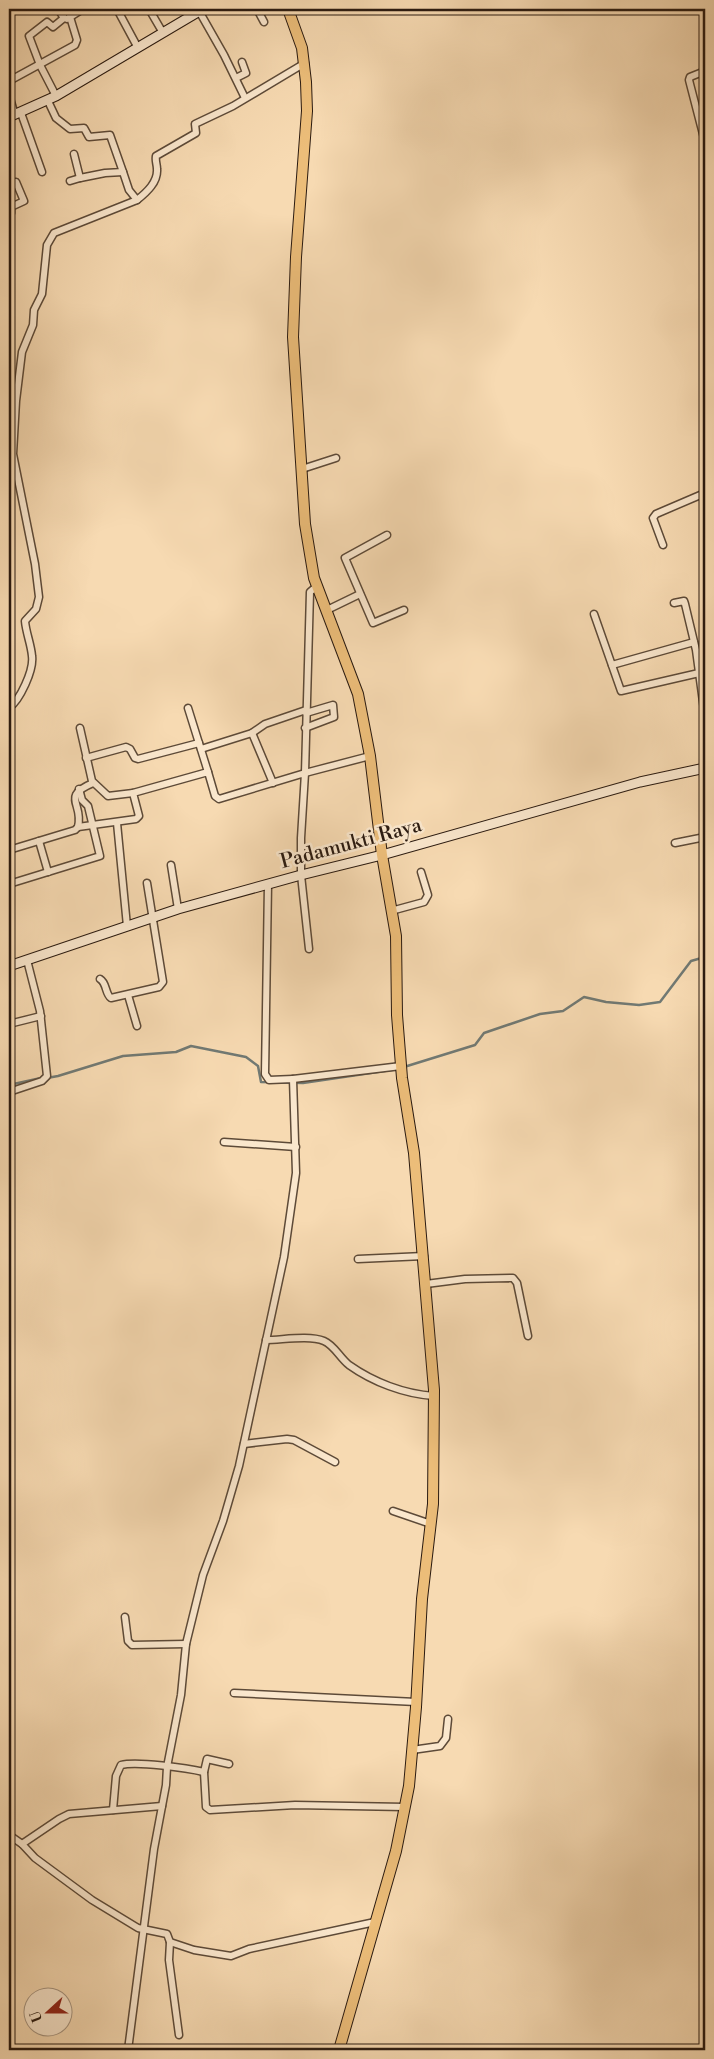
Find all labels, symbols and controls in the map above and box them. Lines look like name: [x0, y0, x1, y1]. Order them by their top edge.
street label: Padamukti Raya: [278, 813, 425, 875]
north arrow: [22, 1986, 72, 2036]
text: U: [26, 2008, 47, 2025]

